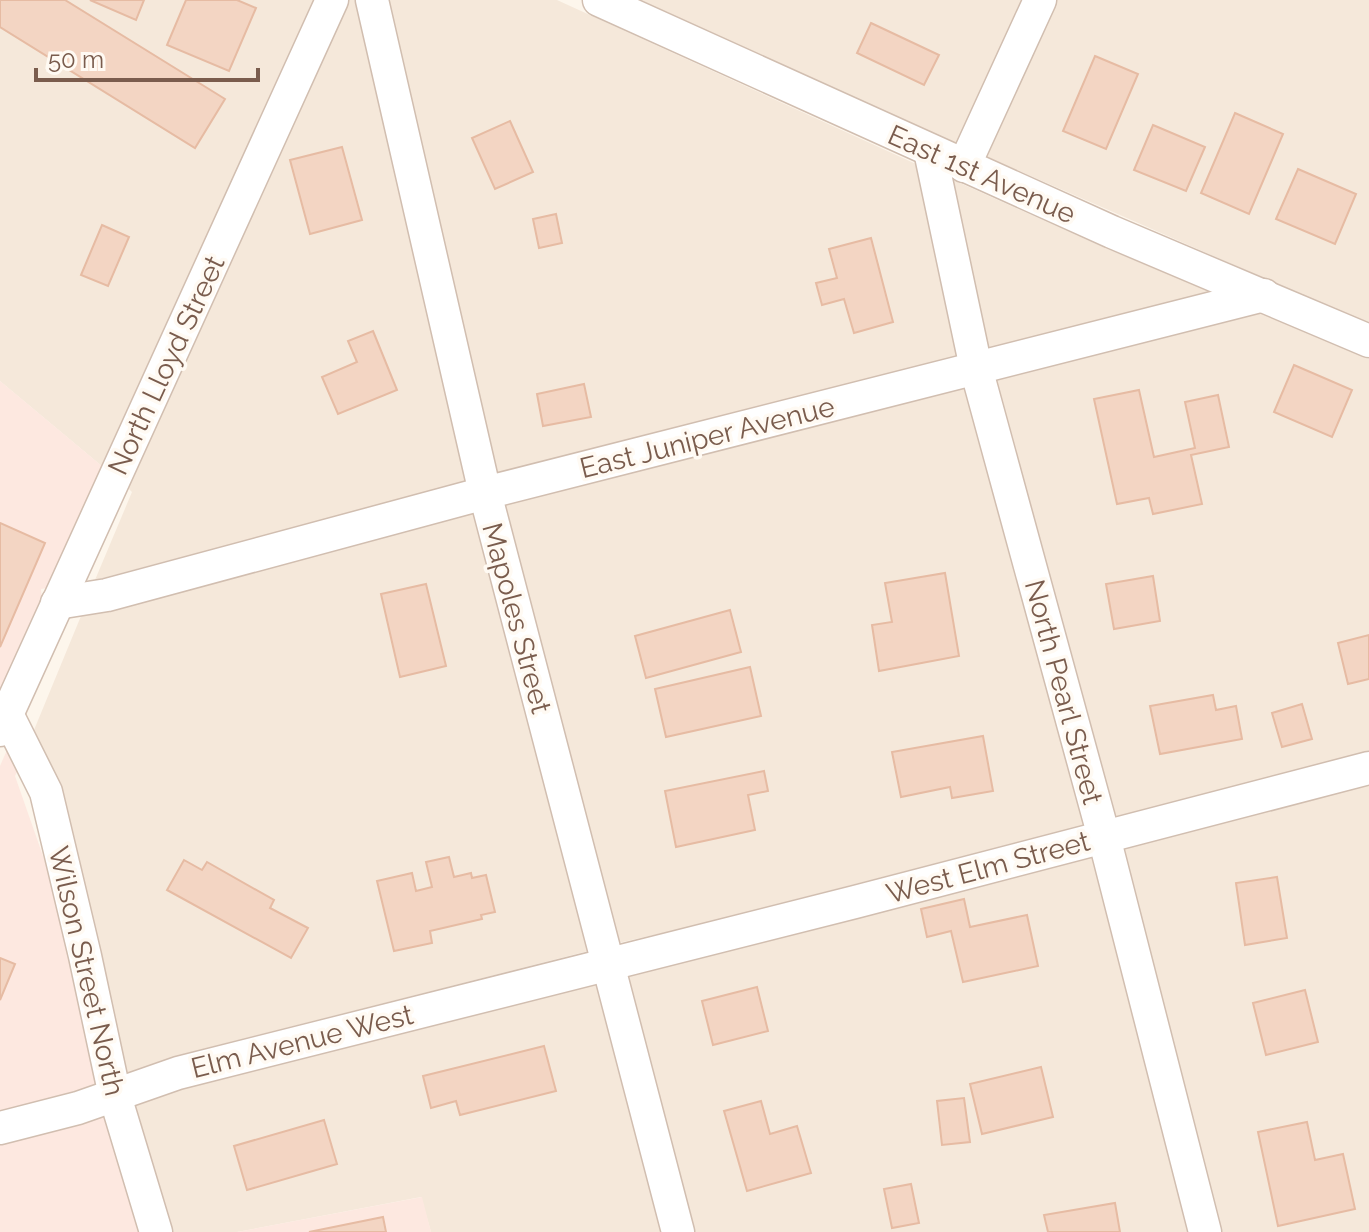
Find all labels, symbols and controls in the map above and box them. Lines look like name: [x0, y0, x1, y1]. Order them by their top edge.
scale bar: [36, 32, 258, 82]
text: 50 m: [48, 45, 104, 74]
street label: East 1st Avenue: [883, 118, 1081, 231]
street label: North Lloyd Street: [101, 250, 232, 480]
street label: East Juniper Avenue: [576, 390, 838, 485]
street label: Mapoles Street: [475, 519, 558, 718]
street label: North Pearl Street: [1018, 576, 1109, 809]
street label: West Elm Street: [883, 824, 1094, 910]
street label: Wilson Street North: [42, 843, 131, 1099]
street label: Elm Avenue West: [188, 998, 417, 1085]

